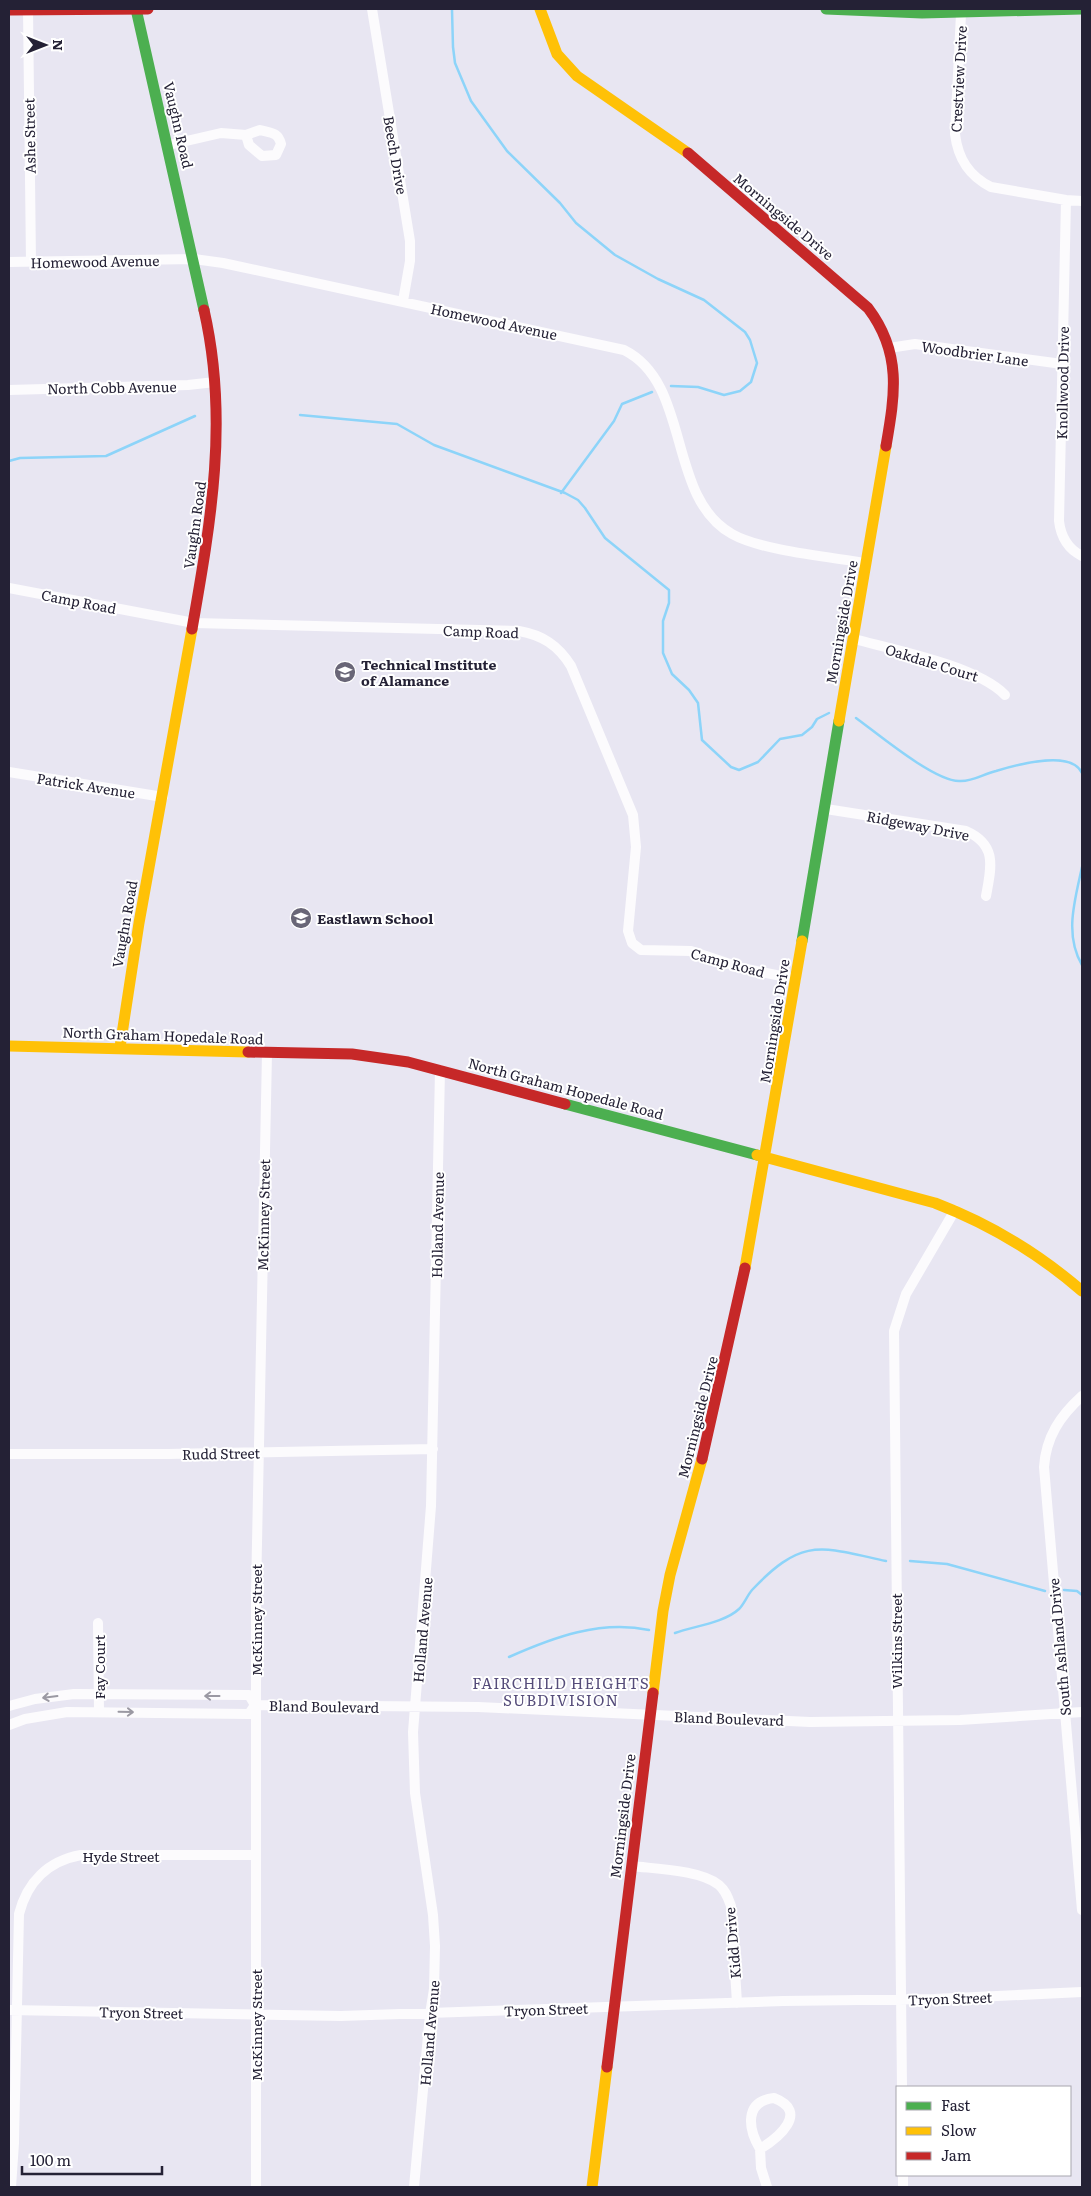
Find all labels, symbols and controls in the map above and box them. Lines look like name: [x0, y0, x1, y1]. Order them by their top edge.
north arrow: [20, 20, 70, 70]
street label: Crestview Drive: [945, 25, 971, 133]
text: N: [49, 39, 69, 51]
street label: Vaughn Road: [159, 80, 199, 171]
street label: Ashe Street: [18, 98, 40, 174]
street label: Beech Drive: [379, 114, 413, 196]
street label: Morningside Drive: [730, 168, 838, 264]
street label: Homewood Avenue: [30, 250, 160, 272]
street label: Homewood Avenue: [429, 298, 559, 344]
street label: Knollwood Drive: [1051, 326, 1073, 440]
street label: Woodbrier Lane: [920, 336, 1030, 370]
street label: North Cobb Avenue: [47, 376, 177, 398]
street label: Vaughn Road: [178, 479, 210, 570]
street label: Morningside Drive: [820, 558, 862, 686]
street label: Camp Road: [40, 584, 119, 618]
street label: Camp Road: [443, 620, 520, 642]
street label: Oakdale Court: [883, 638, 981, 686]
place label: Technical Institute of Alamance: [361, 654, 496, 690]
school or university icon: Technical Institute of Alamance: [333, 660, 357, 684]
street label: Patrick Avenue: [35, 767, 137, 803]
street label: Ridgeway Drive: [865, 805, 971, 845]
street label: Vaughn Road: [106, 878, 142, 969]
school or university icon: Eastlawn School: [289, 906, 313, 930]
place label: Eastlawn School: [317, 908, 433, 928]
street label: Camp Road: [689, 943, 768, 982]
street label: Morningside Drive: [754, 957, 794, 1085]
street label: North Graham Hopedale Road: [62, 1021, 264, 1049]
street label: North Graham Hopedale Road: [466, 1052, 666, 1124]
street label: McKinney Street: [252, 1158, 274, 1271]
street label: Holland Avenue: [426, 1172, 448, 1278]
street label: Morningside Drive: [672, 1354, 722, 1480]
street label: Rudd Street: [182, 1442, 261, 1464]
street label: McKinney Street: [246, 1564, 266, 1676]
street label: Holland Avenue: [407, 1576, 437, 1684]
street label: South Ashland Drive: [1043, 1577, 1075, 1717]
street label: Wilkins Street: [886, 1593, 906, 1689]
street label: Fay Court: [89, 1634, 109, 1699]
district label: FAIRCHILD HEIGHTS SUBDIVISION: [472, 1671, 650, 1711]
one-way arrow: [204, 1691, 220, 1700]
one-way arrow: [42, 1692, 58, 1702]
street label: Bland Boulevard: [269, 1695, 380, 1717]
street label: Bland Boulevard: [674, 1706, 785, 1730]
one-way arrow: [118, 1707, 134, 1717]
street label: Morningside Drive: [604, 1753, 640, 1879]
street label: Hyde Street: [82, 1846, 160, 1866]
street label: Kidd Drive: [719, 1906, 745, 1980]
street label: McKinney Street: [246, 1969, 266, 2081]
street label: Holland Avenue: [414, 1979, 444, 2087]
street label: Tryon Street: [907, 1987, 993, 2009]
street label: Tryon Street: [503, 1998, 589, 2020]
street label: Tryon Street: [99, 2001, 184, 2023]
legend: [896, 2086, 1071, 2176]
text: Fast: [941, 2093, 970, 2116]
text: Slow: [941, 2118, 976, 2141]
text: Jam: [941, 2143, 972, 2166]
scale bar: [22, 2144, 162, 2176]
text: 100 m: [30, 2148, 71, 2171]

